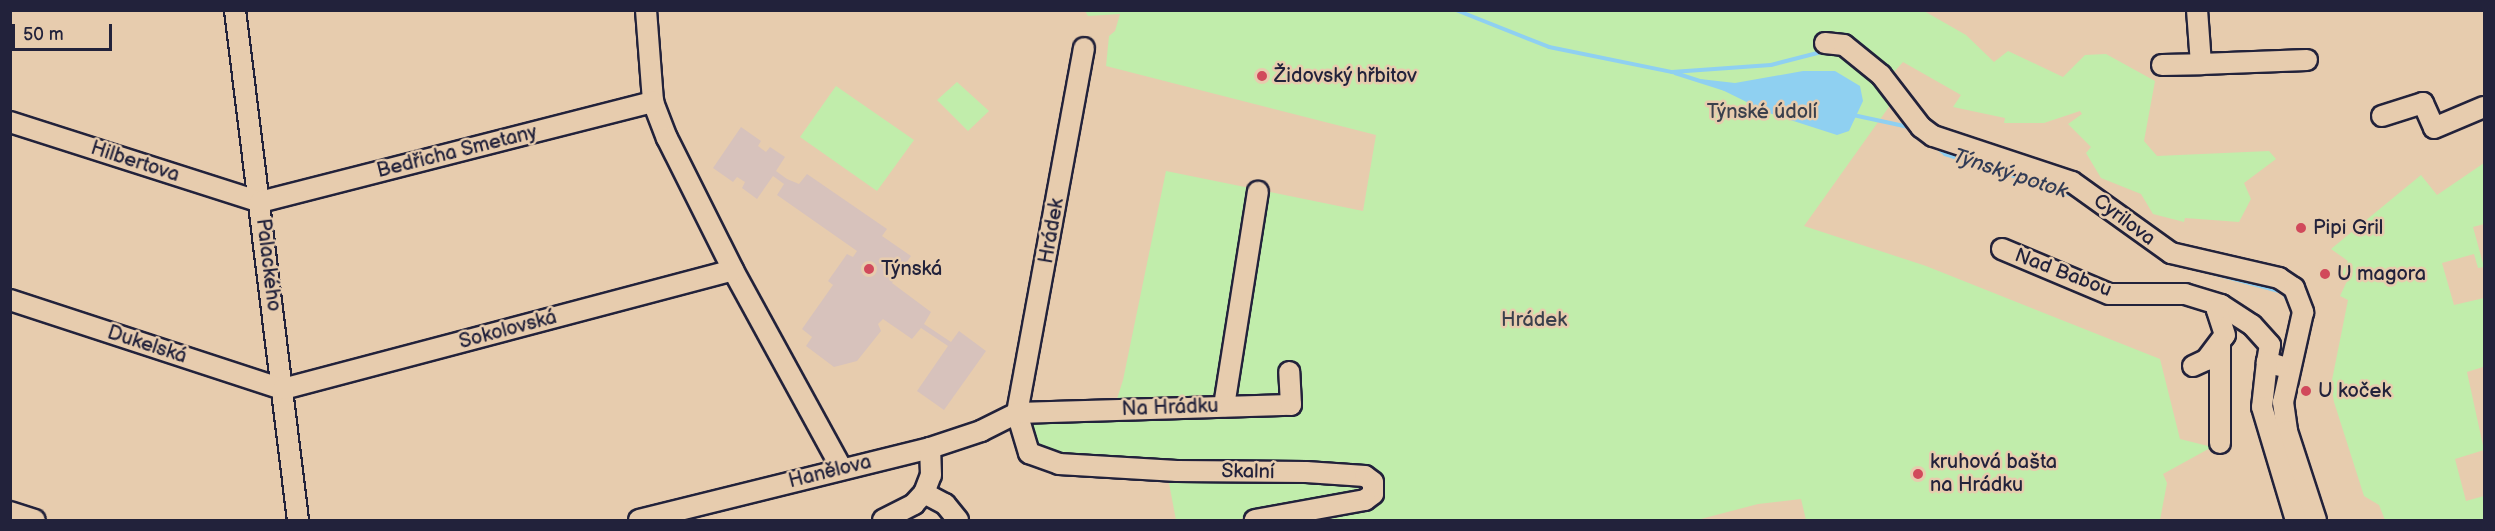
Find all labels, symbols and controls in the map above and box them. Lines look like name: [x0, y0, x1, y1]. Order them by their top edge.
scale bar: [15, 12, 116, 50]
text: 50 m: [23, 24, 64, 45]
place label: Židovský hřbitov: [1274, 64, 1418, 88]
marker: Židovský hřbitov: [1255, 69, 1269, 83]
park label: Týnské údolí: [1707, 100, 1817, 124]
street label: Bedřicha Smetany: [374, 120, 540, 184]
street label: Hilbertova: [88, 136, 182, 188]
water label: Týnský potok: [1949, 143, 2071, 205]
street label: Cyrilova: [2088, 189, 2160, 251]
street label: Hrádek: [1034, 196, 1070, 266]
place label: Pipi Gril: [2313, 216, 2383, 240]
street label: Palackého: [250, 217, 286, 313]
marker: Pipi Gril: [2294, 221, 2308, 235]
street label: Nad Babou: [2011, 244, 2115, 302]
place label: Týnská: [881, 257, 942, 281]
marker: Týnská: [862, 262, 876, 276]
place label: U magora: [2337, 262, 2426, 286]
marker: U magora: [2318, 267, 2332, 281]
street label: Sokolovská: [457, 305, 559, 355]
park label: Hrádek: [1501, 308, 1567, 332]
street label: Dukelská: [104, 321, 190, 369]
place label: U koček: [2318, 379, 2391, 403]
marker: U koček: [2299, 384, 2313, 398]
street label: Na Hrádku: [1121, 394, 1219, 422]
street label: Hanělova: [786, 450, 874, 494]
place label: kruhová bašta na Hrádku: [1930, 450, 2057, 497]
street label: Skalní: [1221, 460, 1275, 484]
marker: kruhová bašta na Hrádku: [1911, 467, 1925, 481]

